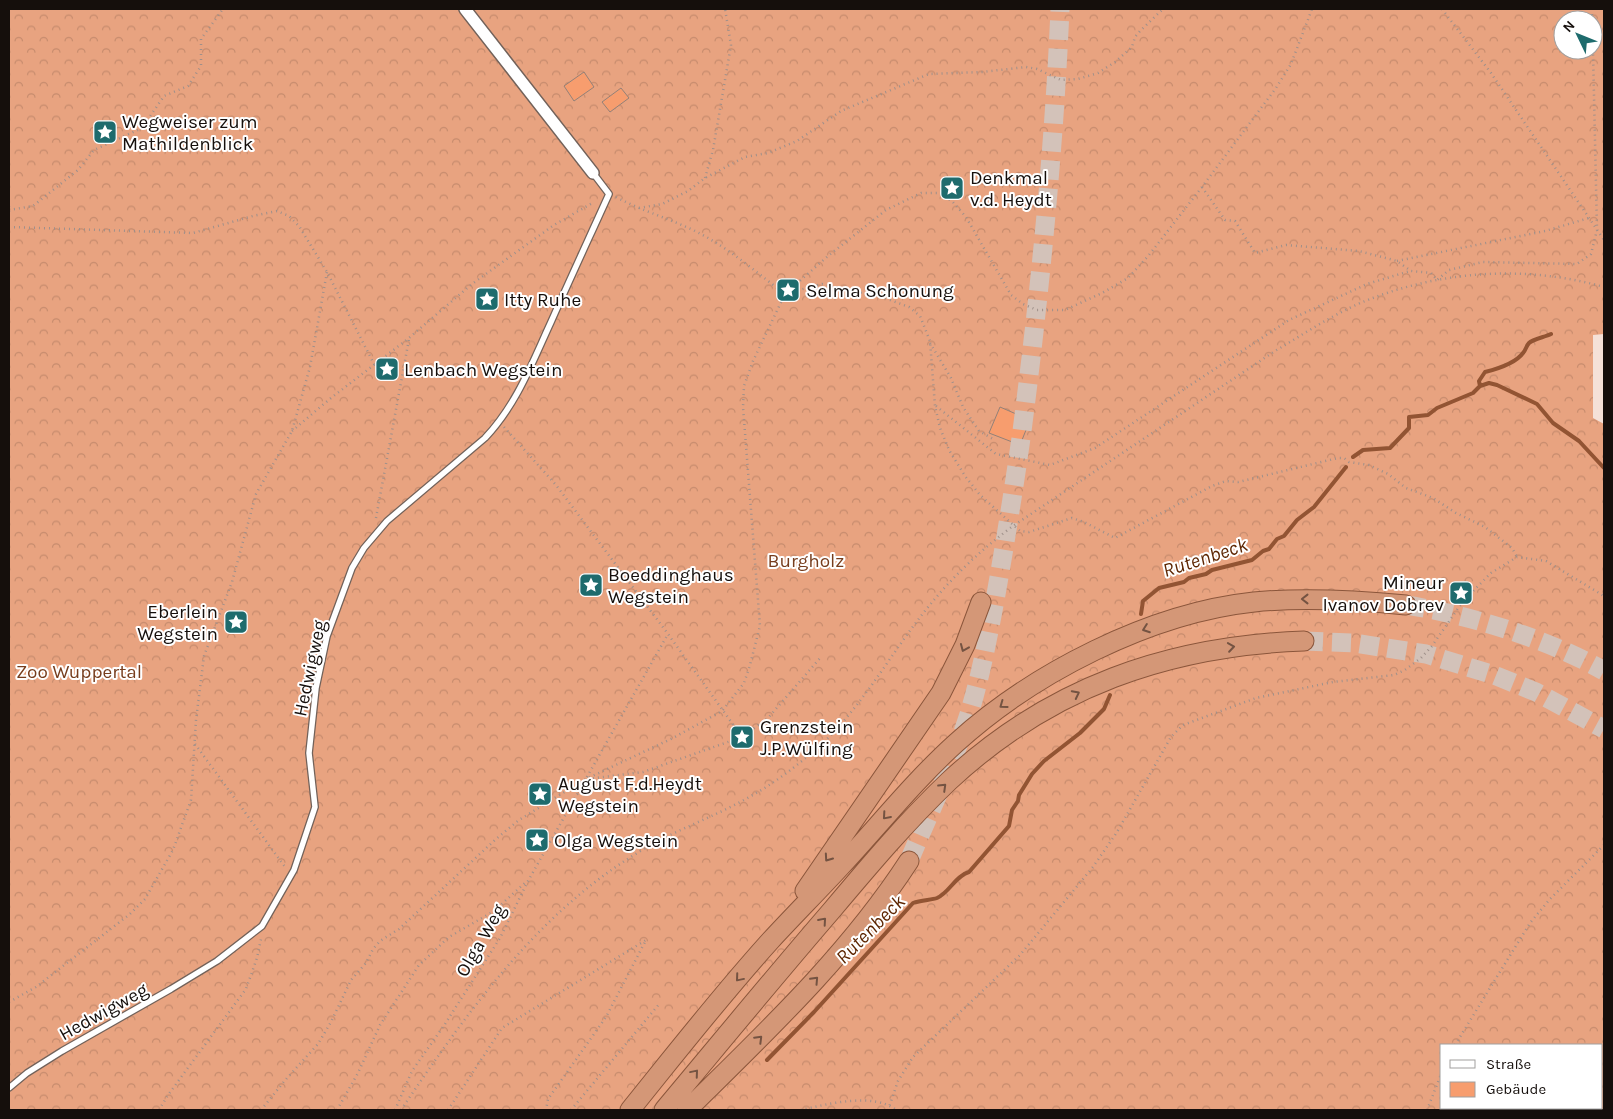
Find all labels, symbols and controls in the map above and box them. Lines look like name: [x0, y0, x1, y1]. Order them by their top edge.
north arrow: [1553, 10, 1603, 60]
text: N: [1559, 17, 1579, 36]
place label: Wegweiser zum Mathildenblick: [122, 111, 257, 155]
place icon: Wegweiser zum Mathildenblick: [92, 119, 118, 145]
place label: Denkmal v.d. Heydt: [970, 167, 1052, 211]
place icon: Denkmal v.d. Heydt: [939, 175, 965, 201]
place icon: Selma Schonung: [775, 277, 801, 303]
place label: Selma Schonung: [806, 280, 954, 302]
place icon: Itty Ruhe: [474, 286, 500, 312]
place label: Itty Ruhe: [504, 289, 581, 311]
place icon: Lenbach Wegstein: [374, 356, 400, 382]
place label: Lenbach Wegstein: [404, 359, 562, 381]
water label: Rutenbeck: [1160, 533, 1251, 582]
park label: Burgholz: [768, 550, 844, 572]
place label: Boeddinghaus Wegstein: [608, 564, 734, 608]
place icon: Boeddinghaus Wegstein: [578, 572, 604, 598]
place label: Mineur Ivanov Dobrev: [1322, 572, 1444, 616]
place icon: Mineur Ivanov Dobrev: [1448, 580, 1474, 606]
one-way arrow: [1301, 594, 1308, 604]
place label: Eberlein Wegstein: [137, 601, 218, 645]
place icon: Eberlein Wegstein: [223, 609, 249, 635]
street label: Hedwigweg: [289, 618, 331, 718]
one-way arrow: [1143, 623, 1151, 633]
one-way arrow: [1226, 642, 1235, 652]
one-way arrow: [959, 643, 970, 652]
park label: Zoo Wuppertal: [16, 661, 142, 683]
one-way arrow: [1071, 690, 1080, 700]
one-way arrow: [1000, 699, 1009, 707]
place label: Grenzstein J.P.Wülfing: [760, 716, 853, 760]
place icon: Grenzstein J.P.Wülfing: [729, 724, 755, 750]
place label: August F.d.Heydt Wegstein: [558, 773, 702, 817]
place icon: August F.d.Heydt Wegstein: [527, 781, 553, 807]
one-way arrow: [938, 784, 947, 793]
one-way arrow: [882, 811, 891, 820]
place icon: Olga Wegstein: [524, 827, 550, 853]
place label: Olga Wegstein: [554, 830, 678, 852]
one-way arrow: [825, 852, 834, 862]
water label: Rutenbeck: [831, 890, 910, 969]
street label: Olga Weg: [451, 900, 511, 981]
one-way arrow: [817, 917, 826, 926]
one-way arrow: [736, 972, 745, 981]
one-way arrow: [809, 977, 818, 986]
street label: Hedwigweg: [55, 978, 152, 1045]
one-way arrow: [753, 1036, 762, 1045]
legend: [1440, 1044, 1603, 1109]
text: Straße: [1486, 1055, 1531, 1073]
one-way arrow: [689, 1070, 698, 1079]
text: Gebäude: [1486, 1080, 1546, 1098]

